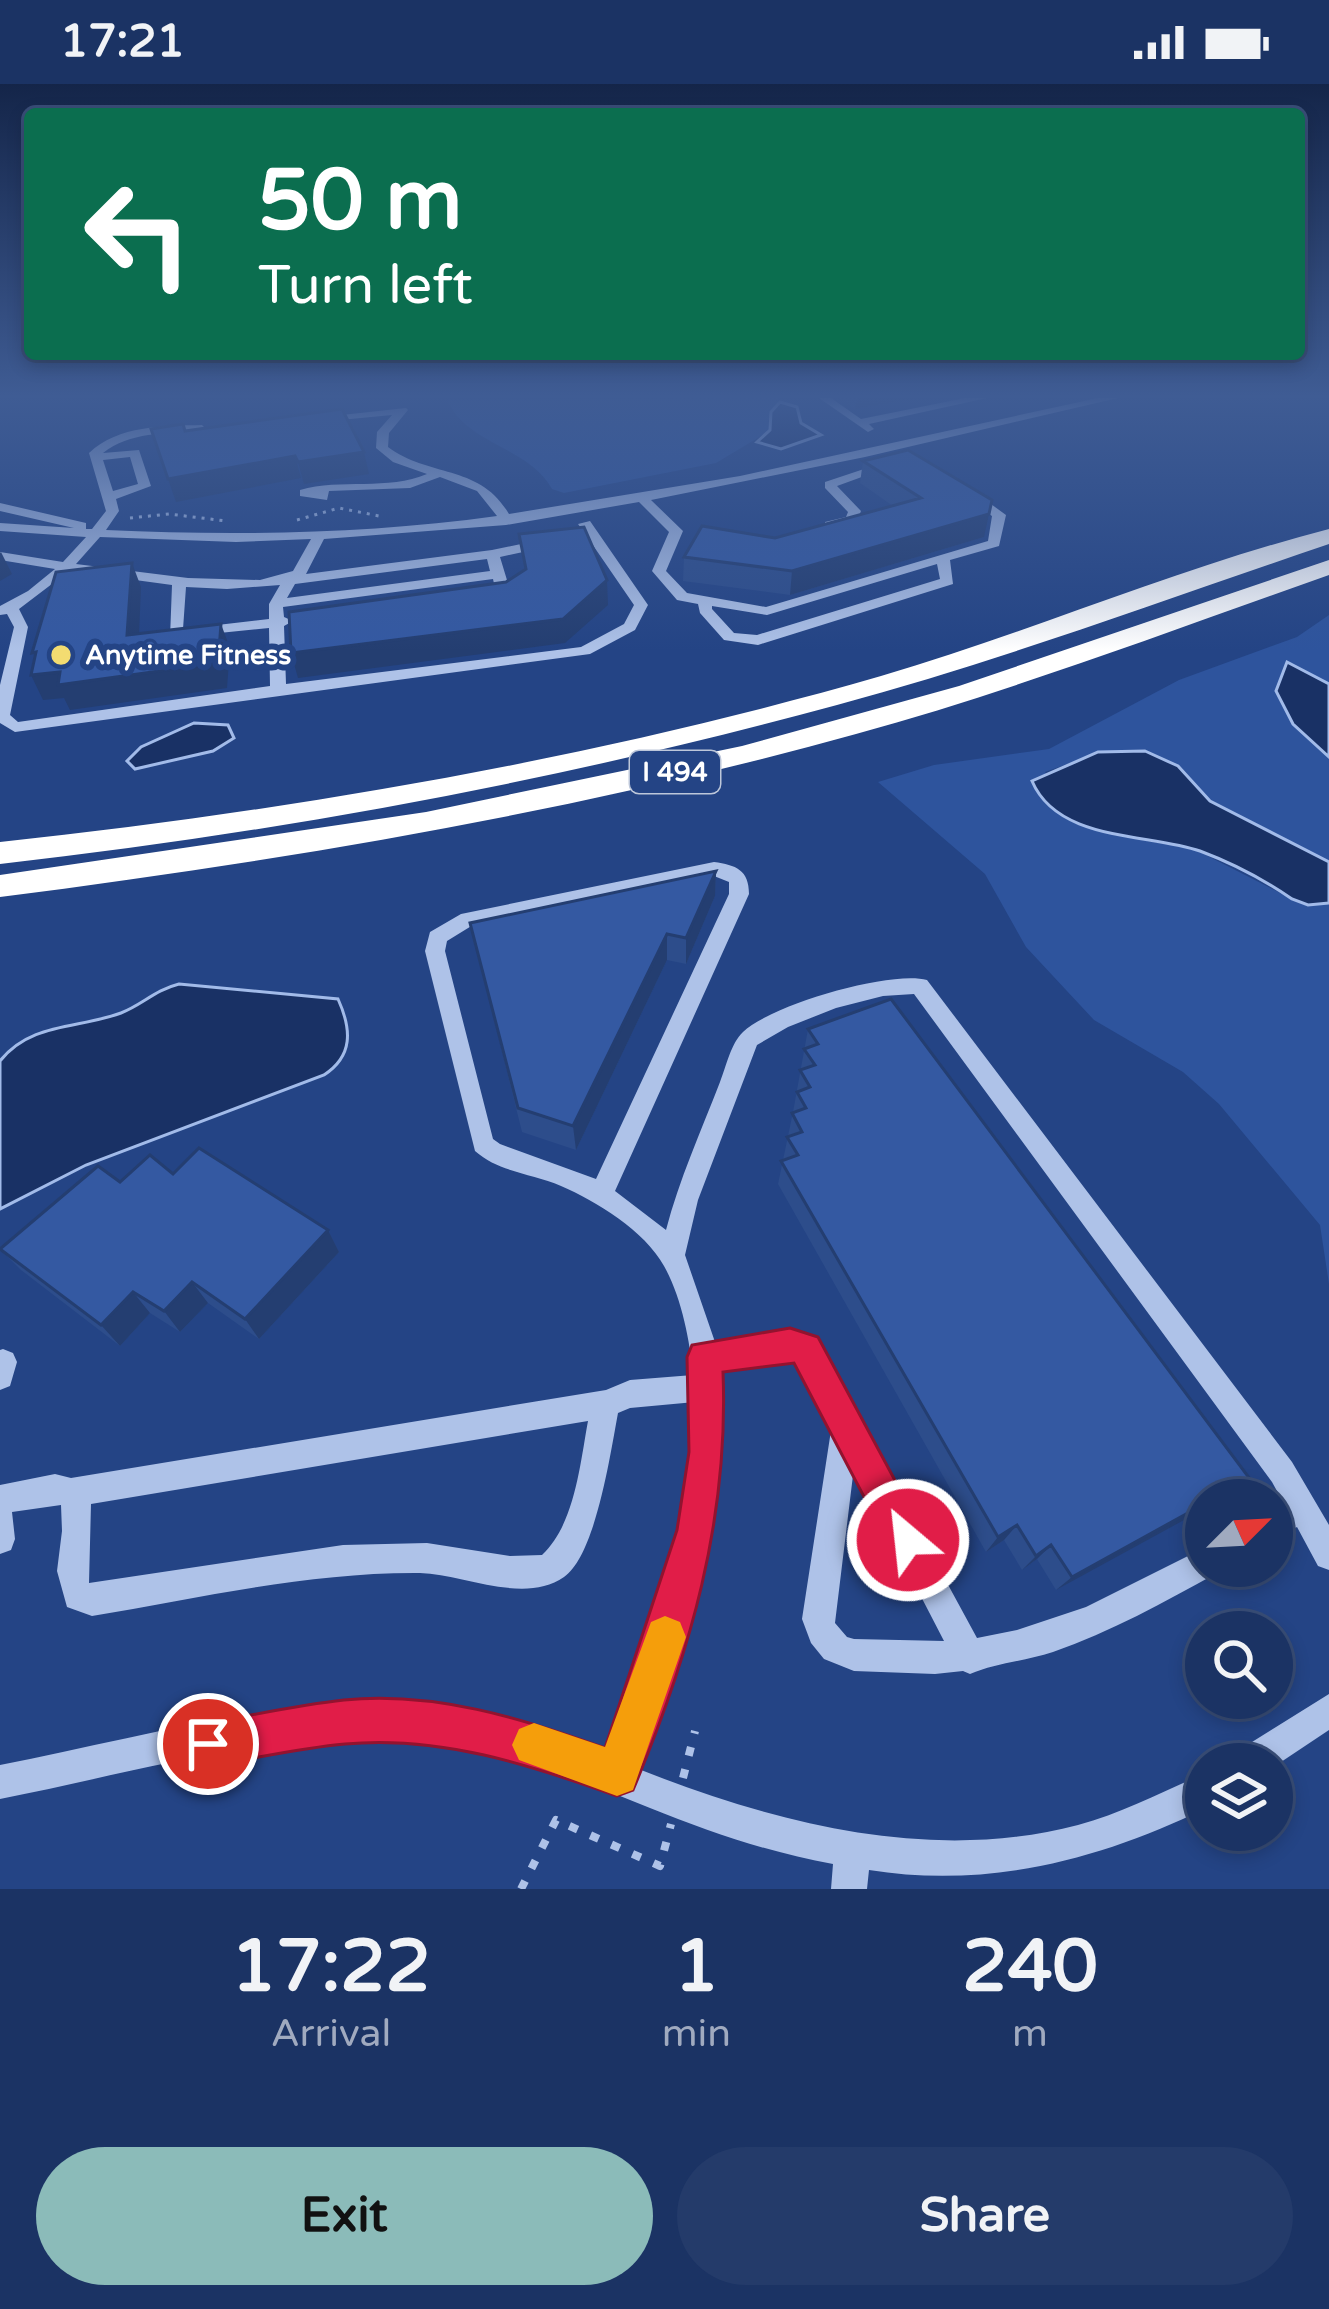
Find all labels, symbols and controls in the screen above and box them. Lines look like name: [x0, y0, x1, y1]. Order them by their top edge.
text: 17:21: [60, 15, 185, 69]
text: 50 m: [258, 151, 462, 252]
icon: left: [60, 156, 216, 312]
text: Turn left: [258, 253, 473, 318]
place label: Anytime Fitness: [85, 639, 291, 672]
marker: Anytime Fitness: [48, 642, 74, 668]
road number: I 494: [630, 751, 720, 793]
position arrow: [845, 1477, 971, 1603]
north arrow: [1185, 1479, 1293, 1587]
map controls: [1185, 1479, 1293, 1851]
button: search: [1185, 1611, 1293, 1719]
pin: [157, 1693, 259, 1795]
icon: arrive: [175, 1711, 241, 1777]
button: layers: [1185, 1743, 1293, 1851]
text: 17:22: [231, 1924, 431, 2011]
text: 1: [674, 1924, 719, 2011]
text: 240: [962, 1924, 1098, 2011]
text: Arrival: [271, 2010, 391, 2057]
text: min: [662, 2010, 731, 2057]
text: m: [1012, 2010, 1048, 2057]
button: Exit: [36, 2147, 653, 2285]
button: Share: [677, 2147, 1293, 2285]

